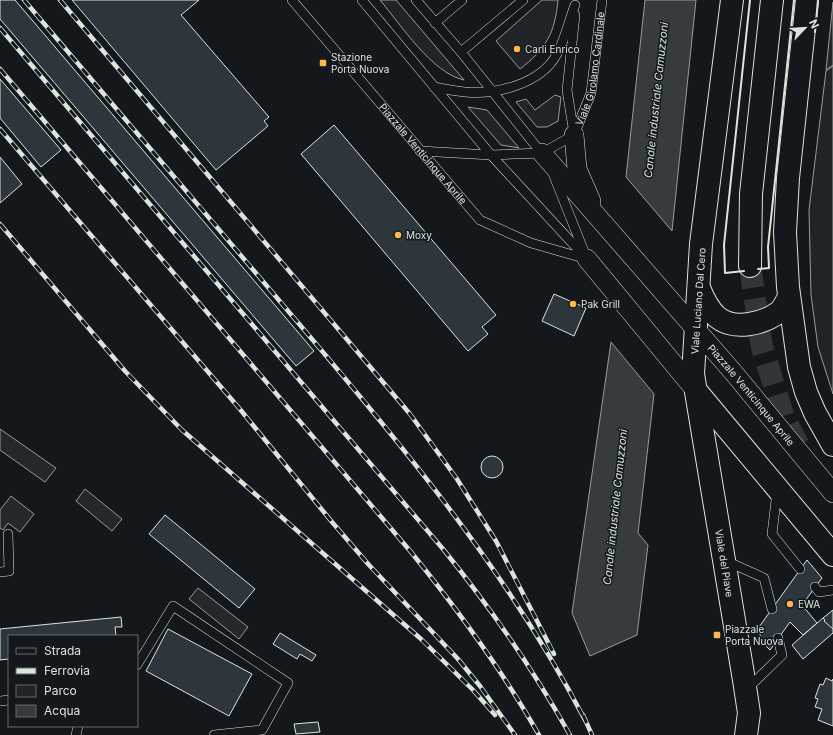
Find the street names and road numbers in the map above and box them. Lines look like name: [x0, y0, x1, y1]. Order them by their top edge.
street label: Viale Girolamo Cardinale: [573, 11, 607, 127]
street label: Piazzale Venticinque Aprile: [377, 101, 470, 206]
street label: Viale Luciano Dal Cero: [688, 247, 708, 355]
street label: Piazzale Venticinque Aprile: [706, 342, 797, 448]
street label: Viale del Piave: [713, 528, 736, 598]

